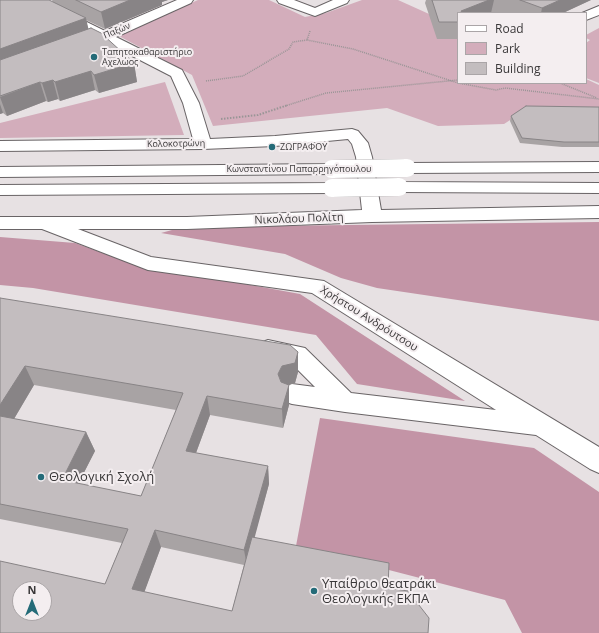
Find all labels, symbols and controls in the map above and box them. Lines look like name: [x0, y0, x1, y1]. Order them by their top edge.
legend: [457, 12, 587, 84]
text: Road: [495, 20, 524, 37]
street label: Παξών: [102, 21, 132, 41]
text: Park: [495, 40, 520, 57]
place label: Ταπητοκαθαριστήριο Αχελώος: [102, 47, 192, 68]
marker: Ταπητοκαθαριστήριο Αχελώος: [89, 52, 99, 62]
text: Building: [495, 60, 540, 77]
street label: Κολοκοτρώνη: [147, 138, 205, 150]
marker: ΖΩΓΡΑΦΟΥ: [267, 142, 277, 152]
place label: ΖΩΓΡΑΦΟΥ: [280, 142, 327, 152]
street label: Κωνσταντίνου Παπαρρηγόπουλου: [226, 164, 372, 174]
street label: Νικολάου Πολίτη: [254, 211, 344, 227]
street label: Χρήστου Ανδρόυτσου: [318, 284, 420, 354]
place label: Θεολογική Σχολή: [49, 469, 154, 485]
marker: Θεολογική Σχολή: [36, 472, 46, 482]
place label: Υπαίθριο θεατράκι Θεολογικής ΕΚΠΑ: [322, 576, 436, 607]
north arrow: [12, 581, 52, 621]
text: N: [28, 582, 36, 597]
marker: Υπαίθριο θεατράκι Θεολογικής ΕΚΠΑ: [309, 586, 319, 596]

